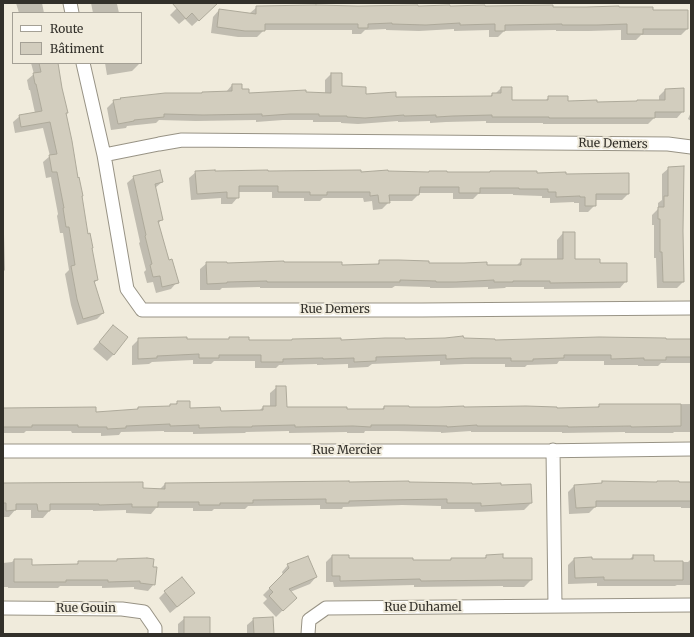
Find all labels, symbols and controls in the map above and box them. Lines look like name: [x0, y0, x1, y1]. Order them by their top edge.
legend: [12, 12, 142, 64]
text: Route: [50, 21, 83, 36]
text: Bâtiment: [50, 41, 104, 56]
street label: Rue Demers: [578, 136, 648, 152]
street label: Rue Demers: [300, 303, 370, 317]
street label: Rue Mercier: [312, 444, 382, 458]
street label: Rue Duhamel: [384, 601, 462, 615]
street label: Rue Gouin: [56, 602, 116, 616]

